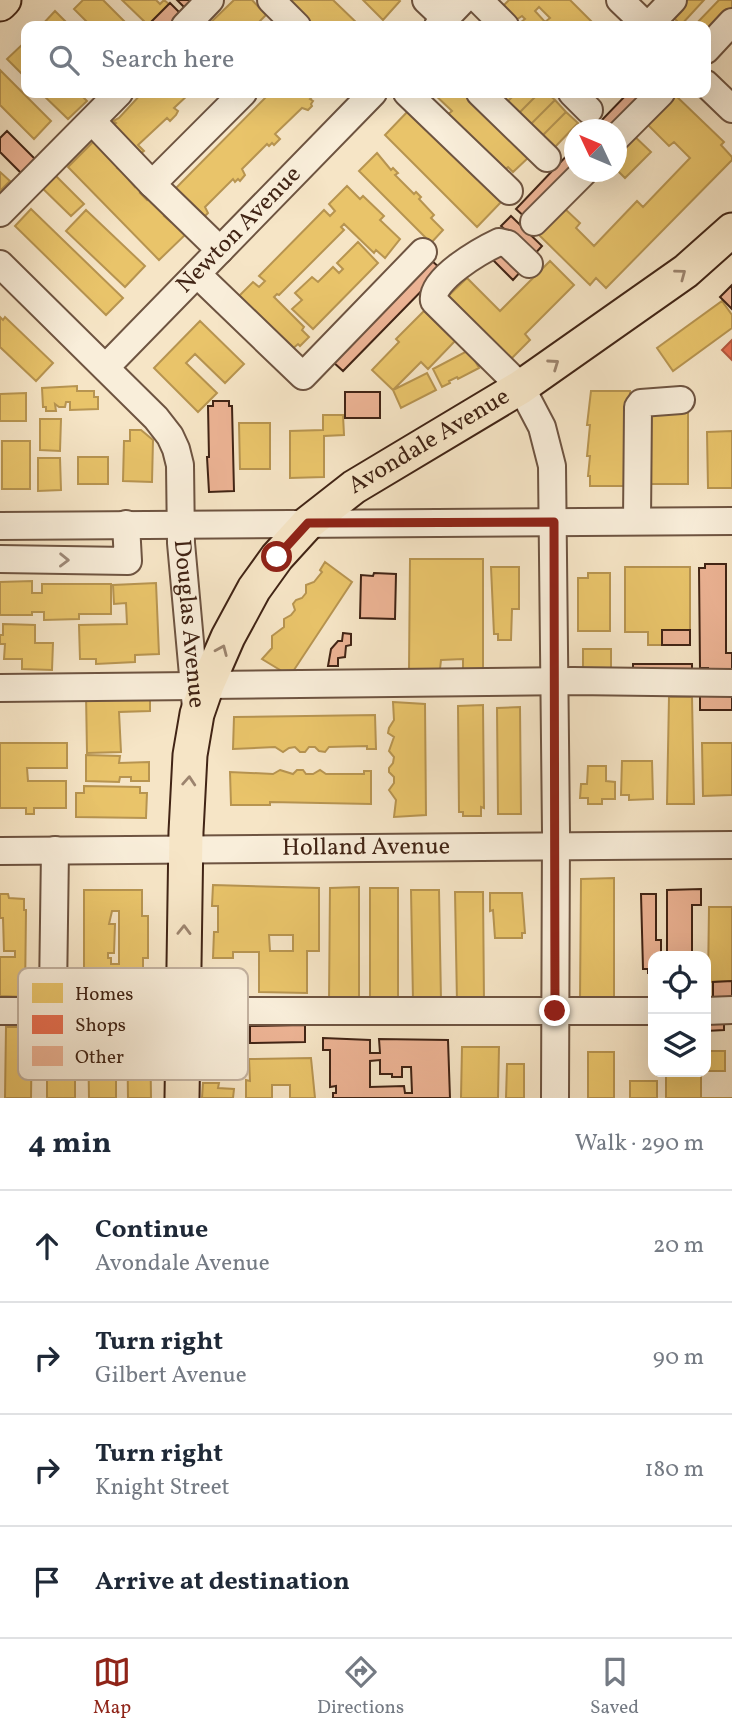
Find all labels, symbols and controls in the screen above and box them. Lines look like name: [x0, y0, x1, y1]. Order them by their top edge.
search box: [21, 21, 711, 98]
icon: search: [45, 41, 83, 79]
text: Search here: [101, 42, 234, 78]
north arrow: [564, 119, 627, 182]
street label: Newton Avenue: [169, 159, 309, 302]
one-way arrow: [673, 270, 686, 283]
one-way arrow: [546, 360, 559, 372]
street label: Avondale Avenue: [342, 380, 516, 503]
street label: Douglas Avenue: [164, 538, 213, 709]
route start: [261, 541, 292, 572]
one-way arrow: [59, 552, 70, 568]
one-way arrow: [214, 645, 228, 657]
one-way arrow: [181, 775, 196, 786]
street label: Holland Avenue: [282, 830, 450, 866]
one-way arrow: [177, 924, 192, 935]
map controls: [648, 951, 711, 1077]
button: locate: [648, 951, 711, 1014]
legend: [18, 968, 248, 1080]
text: Homes: [75, 982, 133, 1008]
route end: [539, 995, 570, 1026]
text: Shops: [75, 1013, 126, 1039]
button: layers: [648, 1014, 711, 1077]
text: Other: [75, 1045, 124, 1071]
text: 4 min: [28, 1123, 112, 1165]
text: Walk · 290 m: [575, 1128, 704, 1160]
text: Continue: [95, 1212, 208, 1248]
icon: ahead: [28, 1227, 66, 1265]
text: 20 m: [653, 1230, 704, 1262]
text: Avondale Avenue: [95, 1248, 270, 1280]
text: Turn right: [95, 1324, 223, 1360]
icon: right: [28, 1339, 66, 1377]
text: 90 m: [653, 1342, 704, 1374]
text: Gilbert Avenue: [95, 1360, 247, 1392]
text: Turn right: [95, 1436, 223, 1472]
icon: right: [28, 1451, 66, 1489]
text: 180 m: [645, 1454, 704, 1486]
text: Knight Street: [95, 1472, 230, 1504]
icon: arrive: [28, 1563, 66, 1601]
text: Arrive at destination: [95, 1564, 350, 1600]
tab: Map: [93, 1653, 131, 1721]
tab: Directions: [317, 1653, 404, 1721]
tab: Saved: [590, 1653, 639, 1721]

